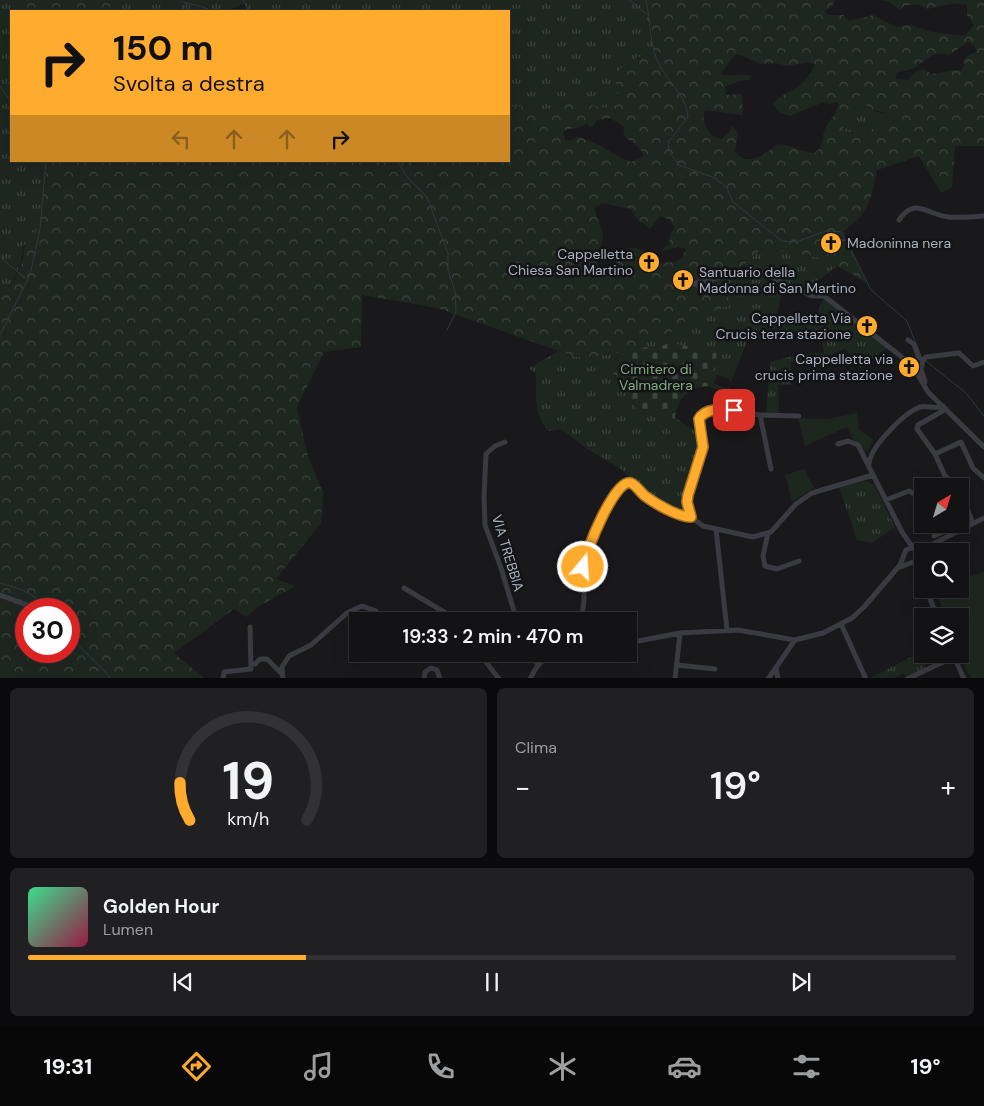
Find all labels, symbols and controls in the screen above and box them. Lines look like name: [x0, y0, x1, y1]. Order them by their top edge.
text: 150 m: [113, 25, 213, 71]
icon: right: [30, 30, 95, 95]
text: Svolta a destra: [113, 69, 265, 98]
icon: left: [167, 125, 195, 153]
icon: ahead: [220, 125, 248, 153]
icon: ahead: [273, 125, 301, 153]
icon: right: [326, 125, 354, 153]
church icon: Madoninna nera: [819, 231, 843, 255]
place label: Madoninna nera: [847, 234, 951, 252]
place label: Cappelletta Chiesa San Martino: [508, 245, 633, 279]
church icon: Cappelletta Chiesa San Martino: [637, 250, 661, 274]
place label: Santuario della Madonna di San Martino: [699, 263, 856, 297]
church icon: Santuario della Madonna di San Martino: [671, 268, 695, 292]
place label: Cappelletta Via Crucis terza stazione: [716, 309, 851, 343]
church icon: Cappelletta Via Crucis terza stazione: [855, 314, 879, 338]
place label: Cappelletta via crucis prima stazione: [755, 350, 893, 384]
church icon: Cappelletta via crucis prima stazione: [897, 355, 921, 379]
park label: Cimitero di Valmadrera: [619, 360, 693, 394]
pin: [713, 389, 755, 431]
icon: arrive: [720, 396, 748, 424]
north arrow: [914, 478, 969, 532]
map controls: [914, 478, 969, 663]
street label: VIA TREBBIA: [488, 512, 528, 594]
position arrow: [556, 540, 608, 592]
button: search: [914, 543, 969, 598]
speed limit sign: 30: [15, 598, 80, 663]
button: layers: [914, 608, 969, 663]
text: 19:33 · 2 min · 470 m: [403, 624, 583, 649]
text: Clima: [515, 737, 557, 758]
text: 19: [223, 747, 274, 815]
text: 19°: [710, 761, 761, 811]
text: −: [515, 769, 530, 806]
text: +: [941, 769, 956, 806]
text: km/h: [227, 807, 270, 831]
text: Golden Hour: [103, 894, 219, 919]
text: Lumen: [103, 919, 153, 940]
icon: previous: [169, 968, 197, 996]
icon: pause: [478, 968, 506, 996]
icon: next: [787, 968, 815, 996]
icon: directions: [179, 1049, 214, 1084]
icon: music: [301, 1049, 336, 1084]
icon: phone: [423, 1049, 458, 1084]
icon: climate: [545, 1049, 580, 1084]
icon: car: [667, 1049, 702, 1084]
icon: filters: [789, 1049, 824, 1084]
text: 19:31: [43, 1052, 92, 1081]
text: 19°: [910, 1052, 940, 1081]

